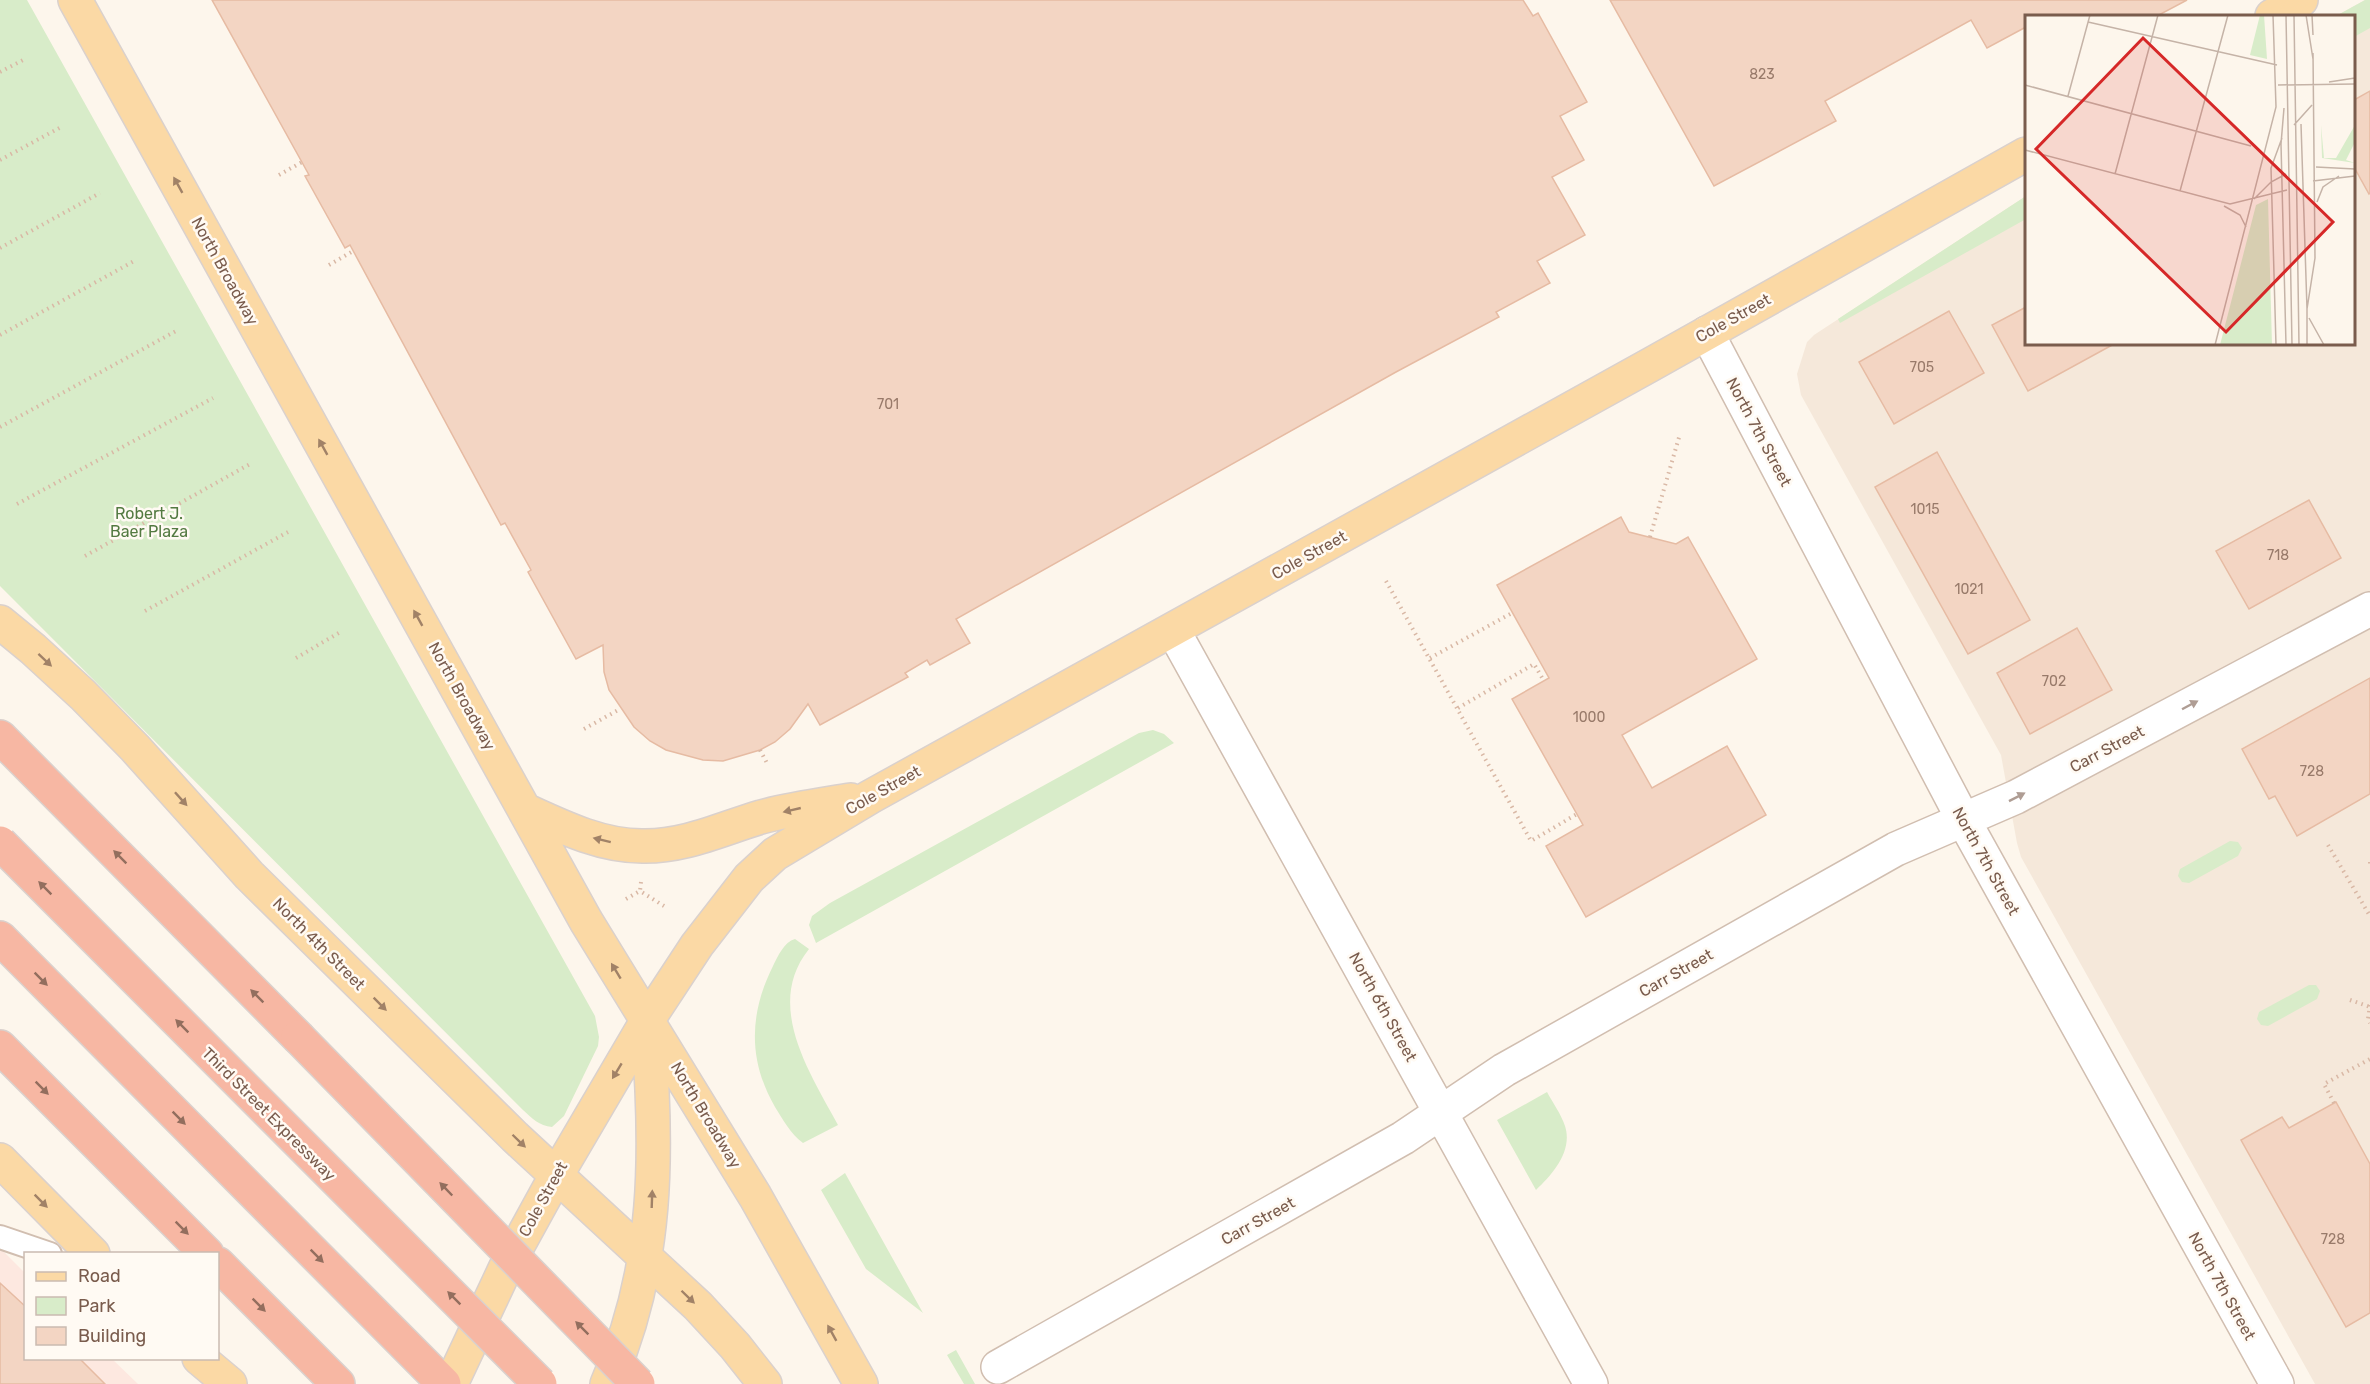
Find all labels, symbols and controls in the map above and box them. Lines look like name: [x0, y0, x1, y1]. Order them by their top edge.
inset map: [2025, 15, 2355, 345]
house number: 823: [1749, 66, 1775, 83]
one-way arrow: [173, 176, 183, 193]
street label: North Broadway: [187, 214, 263, 328]
street label: Cole Street: [1692, 290, 1774, 346]
house number: 705: [1910, 359, 1934, 376]
street label: North 7th Street: [1722, 374, 1796, 490]
house number: 701: [877, 396, 899, 413]
one-way arrow: [318, 439, 329, 455]
house number: 1015: [1910, 501, 1940, 518]
park label: Robert J. Baer Plaza: [110, 504, 188, 541]
street label: Cole Street: [1268, 527, 1350, 583]
house number: 718: [2267, 547, 2289, 564]
house number: 1021: [1954, 581, 1984, 598]
one-way arrow: [413, 609, 423, 626]
street label: North Broadway: [424, 639, 500, 753]
one-way arrow: [37, 653, 52, 667]
house number: 702: [2042, 673, 2066, 690]
one-way arrow: [2181, 700, 2198, 710]
house number: 1000: [1573, 709, 1605, 726]
street label: Carr Street: [2067, 721, 2147, 777]
street label: Cole Street: [842, 762, 924, 818]
house number: 728: [2300, 763, 2324, 780]
one-way arrow: [174, 791, 187, 806]
one-way arrow: [2009, 792, 2026, 801]
street label: North 7th Street: [1948, 804, 2024, 918]
one-way arrow: [782, 806, 801, 815]
one-way arrow: [593, 835, 611, 845]
one-way arrow: [113, 851, 127, 865]
one-way arrow: [38, 882, 52, 896]
street label: North 4th Street: [269, 894, 369, 994]
street label: Carr Street: [1636, 945, 1716, 1001]
street label: North 6th Street: [1345, 949, 1421, 1065]
one-way arrow: [610, 963, 621, 979]
one-way arrow: [34, 972, 48, 986]
one-way arrow: [250, 989, 264, 1003]
one-way arrow: [372, 997, 386, 1011]
one-way arrow: [176, 1020, 190, 1034]
street label: Third Street Expressway: [198, 1043, 340, 1185]
street label: North Broadway: [667, 1058, 745, 1172]
one-way arrow: [612, 1063, 623, 1079]
one-way arrow: [34, 1081, 48, 1095]
one-way arrow: [172, 1110, 186, 1125]
one-way arrow: [511, 1134, 526, 1148]
street label: Cole Street: [515, 1158, 571, 1240]
one-way arrow: [439, 1182, 453, 1196]
one-way arrow: [648, 1189, 657, 1208]
street label: Carr Street: [1218, 1193, 1298, 1249]
one-way arrow: [34, 1194, 49, 1208]
one-way arrow: [175, 1221, 189, 1235]
street label: North 7th Street: [2184, 1229, 2260, 1343]
house number: 728: [2321, 1231, 2345, 1248]
one-way arrow: [309, 1248, 323, 1262]
legend: [24, 1252, 219, 1360]
text: Road: [78, 1265, 121, 1287]
one-way arrow: [681, 1290, 695, 1304]
one-way arrow: [447, 1292, 461, 1306]
text: Park: [78, 1295, 116, 1317]
one-way arrow: [251, 1298, 266, 1312]
one-way arrow: [576, 1321, 590, 1335]
text: Building: [78, 1325, 146, 1347]
one-way arrow: [827, 1325, 838, 1341]

